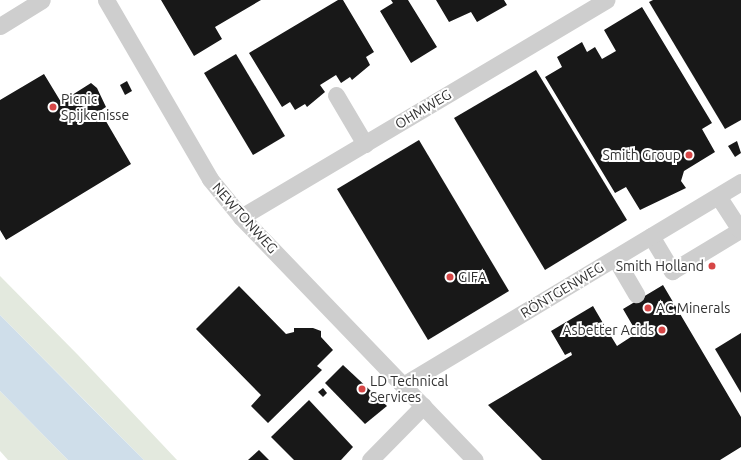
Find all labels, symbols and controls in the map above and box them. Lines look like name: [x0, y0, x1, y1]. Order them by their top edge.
street label: OHMWEG: [392, 86, 454, 132]
place label: Picnic Spijkenisse: [61, 91, 129, 124]
marker: Picnic Spijkenisse: [48, 102, 58, 112]
place label: Smith Group: [603, 147, 681, 163]
marker: Smith Group: [684, 150, 694, 160]
street label: NEWTONWEG: [209, 179, 281, 257]
place label: Smith Holland: [616, 258, 704, 274]
street label: RÖNTGENWEG: [517, 259, 607, 321]
marker: Smith Holland: [707, 261, 717, 271]
place label: GIFA: [458, 269, 487, 285]
marker: GIFA: [445, 272, 455, 282]
place label: AC Minerals: [656, 300, 730, 316]
marker: AC Minerals: [643, 303, 653, 313]
place label: Asbetter Acids: [562, 322, 654, 338]
marker: Asbetter Acids: [657, 325, 667, 335]
place label: LD Technical Services: [370, 373, 448, 406]
marker: LD Technical Services: [357, 384, 367, 394]

